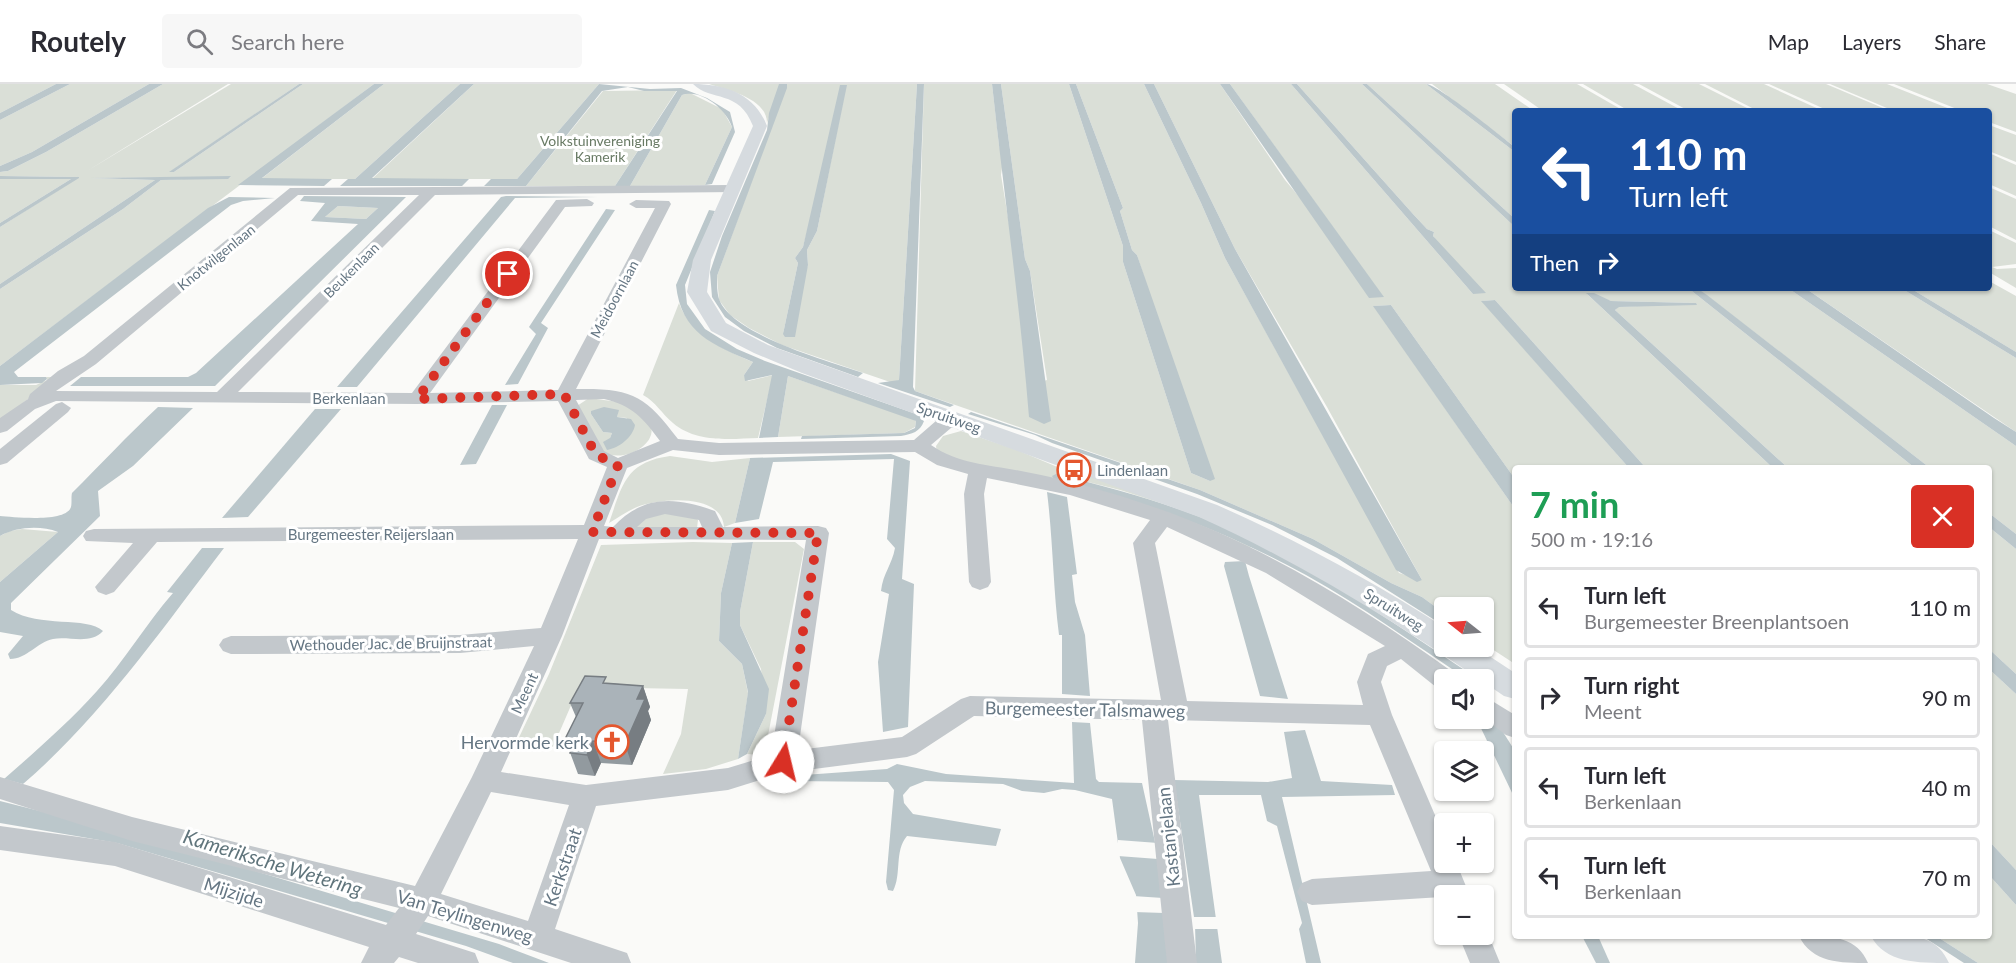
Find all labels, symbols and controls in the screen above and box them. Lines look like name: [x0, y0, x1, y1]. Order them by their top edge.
search box: [162, 14, 582, 68]
text: Routely: [30, 24, 126, 58]
icon: search: [183, 25, 216, 58]
text: Search here: [231, 28, 344, 55]
text: Map: [1768, 29, 1809, 54]
text: Layers: [1842, 29, 1901, 54]
text: Share: [1934, 29, 1986, 54]
text: 110 m: [1629, 129, 1747, 179]
park label: Volkstuinvereniging Kamerik: [540, 132, 660, 165]
icon: left: [1530, 132, 1608, 210]
text: Turn left: [1629, 180, 1728, 213]
street label: Knotwilgenlaan: [174, 221, 258, 293]
street label: Beukenlaan: [320, 239, 382, 301]
icon: right: [1591, 246, 1624, 279]
pin: [482, 248, 533, 299]
text: Then: [1530, 249, 1579, 276]
icon: arrive: [491, 257, 524, 290]
street label: Meidoornlaan: [586, 257, 642, 341]
street label: Berkenlaan: [312, 389, 386, 407]
street label: Spruitweg: [915, 398, 984, 436]
bus stop icon: Lindenlaan: [1056, 452, 1092, 488]
place label: Lindenlaan: [1097, 461, 1168, 479]
text: 7 min: [1530, 482, 1619, 526]
button: close: [1911, 485, 1974, 548]
street label: Burgemeester Reijerslaan: [288, 525, 454, 543]
text: 500 m · 19:16: [1530, 527, 1653, 551]
text: Turn left: [1584, 582, 1666, 609]
street label: Spruitweg: [1361, 584, 1427, 634]
icon: left: [1533, 591, 1566, 624]
text: 110 m: [1909, 594, 1971, 621]
north arrow: [1434, 597, 1494, 657]
map controls: [1434, 597, 1494, 945]
text: Burgemeester Breenplantsoen: [1584, 609, 1849, 633]
street label: Wethouder Jac. de Bruijnstraat: [290, 632, 493, 654]
street label: Meent: [507, 669, 542, 716]
button: sound: [1434, 669, 1494, 729]
text: Turn right: [1584, 672, 1679, 699]
icon: right: [1533, 681, 1566, 714]
text: 90 m: [1922, 684, 1971, 711]
street label: Burgemeester Talsmaweg: [985, 696, 1185, 722]
text: Meent: [1584, 699, 1642, 723]
church icon: Hervormde kerk: [594, 724, 630, 760]
position arrow: [751, 730, 815, 794]
place label: Hervormde kerk: [461, 731, 590, 753]
button: layers: [1434, 741, 1494, 801]
text: Turn left: [1584, 762, 1666, 789]
icon: left: [1533, 771, 1566, 804]
text: 40 m: [1922, 774, 1971, 801]
street label: Kastanjelaan: [1152, 786, 1184, 888]
text: Berkenlaan: [1584, 789, 1682, 813]
button: +: [1434, 813, 1494, 873]
water label: Kameriksche Wetering: [181, 823, 366, 901]
street label: Kerkstraat: [538, 824, 586, 909]
text: Turn left: [1584, 852, 1666, 879]
icon: left: [1533, 861, 1566, 894]
text: 70 m: [1922, 864, 1971, 891]
street label: Mijzijde: [201, 872, 267, 912]
text: Berkenlaan: [1584, 879, 1682, 903]
street label: Van Teylingenweg: [394, 885, 536, 947]
button: −: [1434, 885, 1494, 945]

